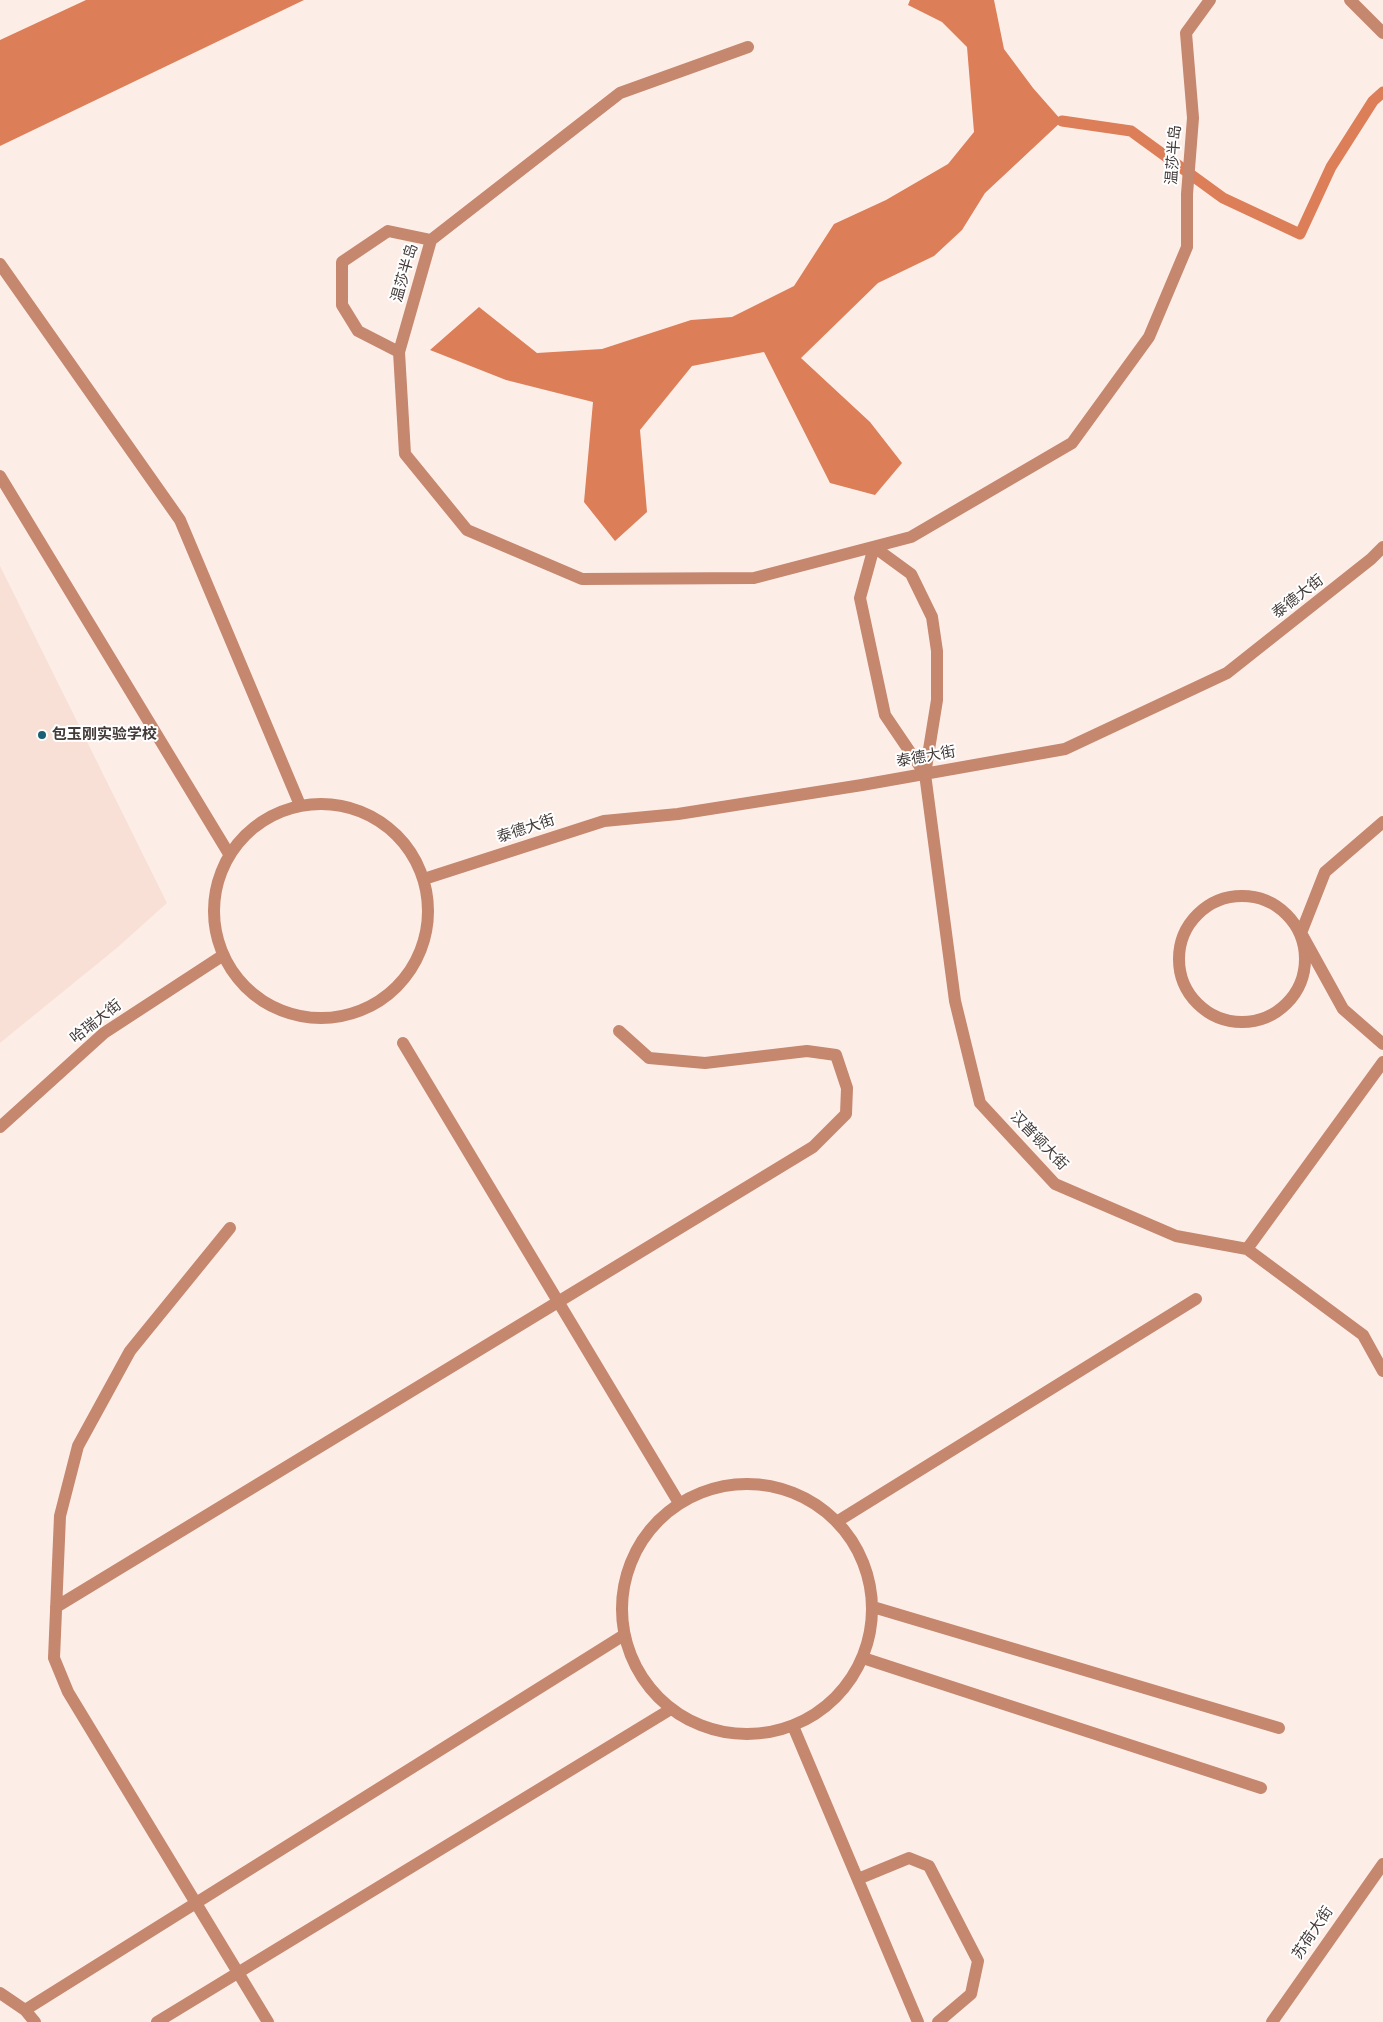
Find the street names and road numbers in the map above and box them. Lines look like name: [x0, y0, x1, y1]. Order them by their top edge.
street label: 温莎半岛: [1163, 124, 1185, 186]
street label: 温莎半岛: [388, 242, 422, 304]
street label: 泰德大街: [1269, 571, 1327, 623]
street label: 泰德大街: [895, 743, 957, 771]
street label: 泰德大街: [495, 811, 557, 847]
street label: 哈瑞大街: [67, 996, 125, 1048]
street label: 汉普顿大街: [1006, 1108, 1072, 1174]
street label: 苏荷大街: [1289, 1903, 1337, 1963]

